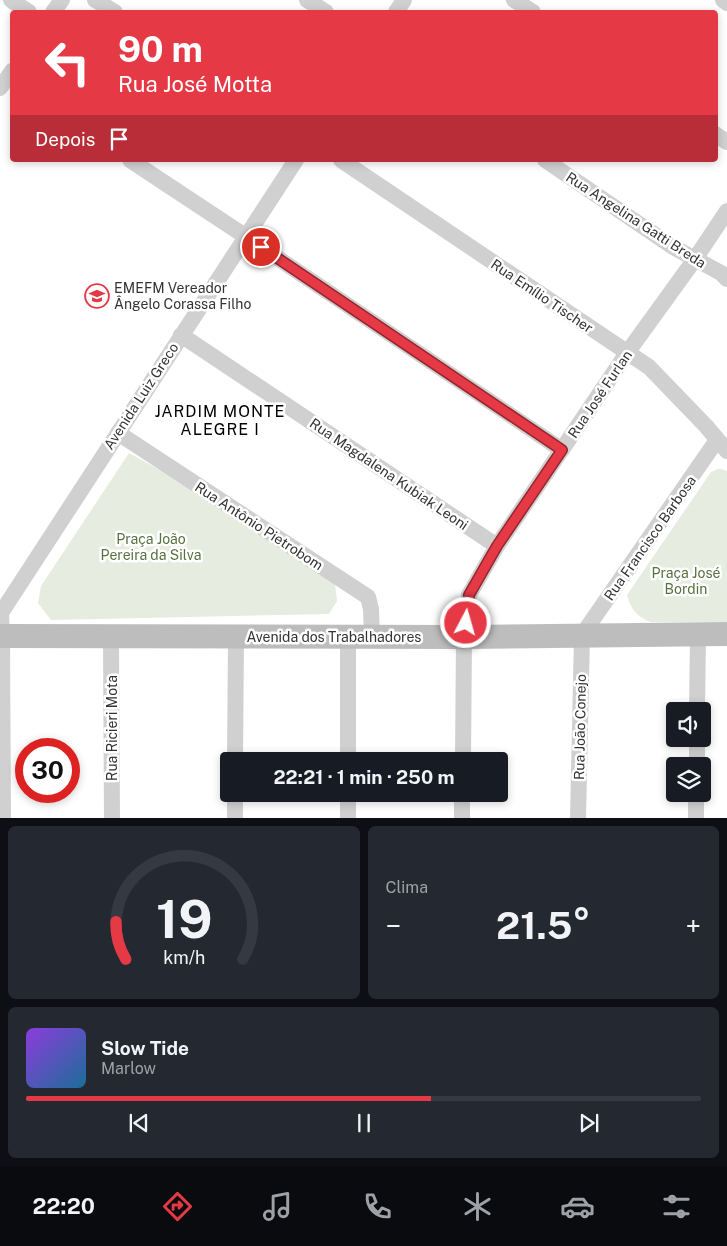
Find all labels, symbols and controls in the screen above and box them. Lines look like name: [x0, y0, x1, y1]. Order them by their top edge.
text: 90 m: [118, 29, 203, 70]
icon: left: [35, 30, 100, 95]
text: Rua José Motta: [118, 71, 272, 97]
icon: arrive: [105, 125, 133, 153]
text: Depois: [35, 128, 95, 150]
street label: Rua Angelina Gatti Breda: [563, 169, 709, 271]
pin: [240, 226, 282, 268]
icon: arrive: [247, 233, 275, 261]
street label: Rua Emílio Tischer: [488, 256, 596, 336]
place label: EMEFM Vereador Ângelo Corassa Filho: [114, 280, 251, 312]
school or university icon: EMEFM Vereador Ângelo Corassa Filho: [84, 283, 110, 309]
street label: Avenida Luiz Greco: [101, 340, 182, 452]
street label: Rua José Furlan: [565, 347, 635, 441]
district label: JARDIM MONTE ALEGRE I: [155, 402, 285, 439]
street label: Rua Magdalena Kubiak Leoni: [307, 415, 471, 533]
street label: Rua Francisco Barbosa: [601, 473, 699, 603]
street label: Rua Antônio Pietrobom: [192, 479, 326, 573]
park label: Praça João Pereira da Silva: [101, 531, 201, 563]
park label: Praça José Bordin: [652, 565, 720, 597]
position arrow: [439, 596, 491, 648]
street label: Avenida dos Trabalhadores: [247, 629, 421, 645]
street label: Rua João Conejo: [571, 674, 589, 780]
street label: Rua Ricieri Mota: [104, 675, 120, 781]
map controls: [666, 702, 711, 802]
button: sound: [666, 702, 711, 747]
speed limit sign: 30: [15, 738, 80, 803]
button: layers: [666, 757, 711, 802]
text: 22:21 · 1 min · 250 m: [274, 766, 454, 788]
text: Clima: [386, 878, 428, 897]
text: 19: [155, 889, 212, 950]
text: 21.5°: [496, 903, 590, 948]
text: −: [386, 909, 401, 942]
text: +: [685, 909, 701, 942]
text: km/h: [163, 947, 205, 968]
text: Slow Tide: [101, 1037, 189, 1059]
text: Marlow: [101, 1059, 156, 1078]
icon: previous: [125, 1109, 153, 1137]
icon: pause: [350, 1109, 378, 1137]
icon: next: [575, 1109, 603, 1137]
icon: directions: [160, 1189, 195, 1224]
icon: music: [260, 1189, 295, 1224]
icon: phone: [360, 1189, 395, 1224]
icon: climate: [460, 1189, 495, 1224]
icon: car: [560, 1189, 595, 1224]
icon: filters: [659, 1189, 694, 1224]
text: 22:20: [32, 1193, 95, 1219]

